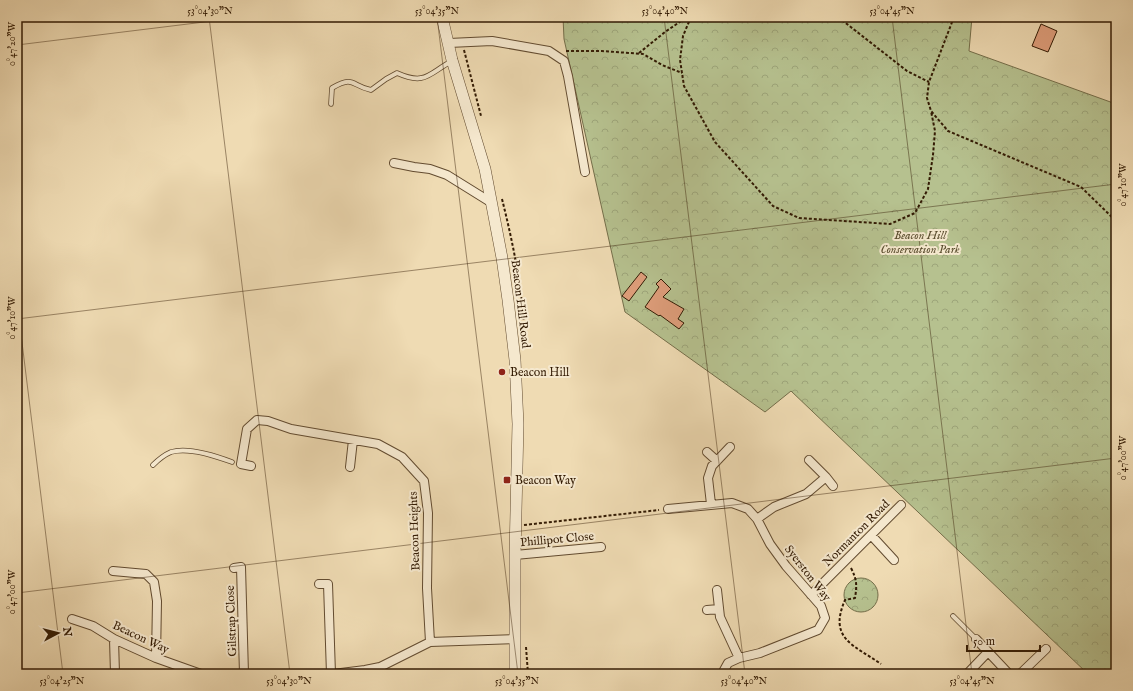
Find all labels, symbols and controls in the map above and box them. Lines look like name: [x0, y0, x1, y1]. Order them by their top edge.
text: 53°04'30"N: [187, 5, 233, 18]
text: 53°04'35"N: [415, 5, 459, 18]
text: 53°04'40"N: [642, 5, 689, 18]
text: 53°04'45"N: [869, 5, 915, 18]
text: 0°47'20"W: [6, 21, 19, 66]
text: 0°47'10"W: [1117, 163, 1130, 207]
park label: Beacon Hill Conservation Park: [880, 228, 960, 257]
street label: Beacon Hill Road: [508, 259, 533, 350]
text: 0°47'10"W: [6, 296, 19, 340]
place label: Beacon Hill: [510, 365, 570, 380]
marker: Beacon Hill: [497, 367, 507, 377]
text: 0°47'00"W: [1117, 435, 1130, 480]
place label: Beacon Way: [515, 473, 576, 488]
marker: Beacon Way: [502, 475, 512, 485]
street label: Beacon Heights: [406, 491, 423, 571]
street label: Normanton Road: [820, 496, 893, 570]
street label: Phillipot Close: [520, 529, 595, 551]
street label: Syerston Way: [781, 542, 834, 604]
text: 0°47'00"W: [6, 569, 19, 614]
street label: Gilstrap Close: [223, 585, 241, 657]
north arrow: [38, 613, 78, 653]
street label: Beacon Way: [110, 618, 172, 657]
text: N: [59, 625, 75, 638]
scale bar: [967, 627, 1040, 653]
text: 50 m: [973, 634, 995, 649]
text: 53°04'25"N: [39, 675, 85, 688]
text: 53°04'30"N: [266, 675, 312, 688]
text: 53°04'35"N: [495, 675, 539, 688]
text: 53°04'40"N: [721, 675, 768, 688]
text: 53°04'45"N: [949, 675, 995, 688]

